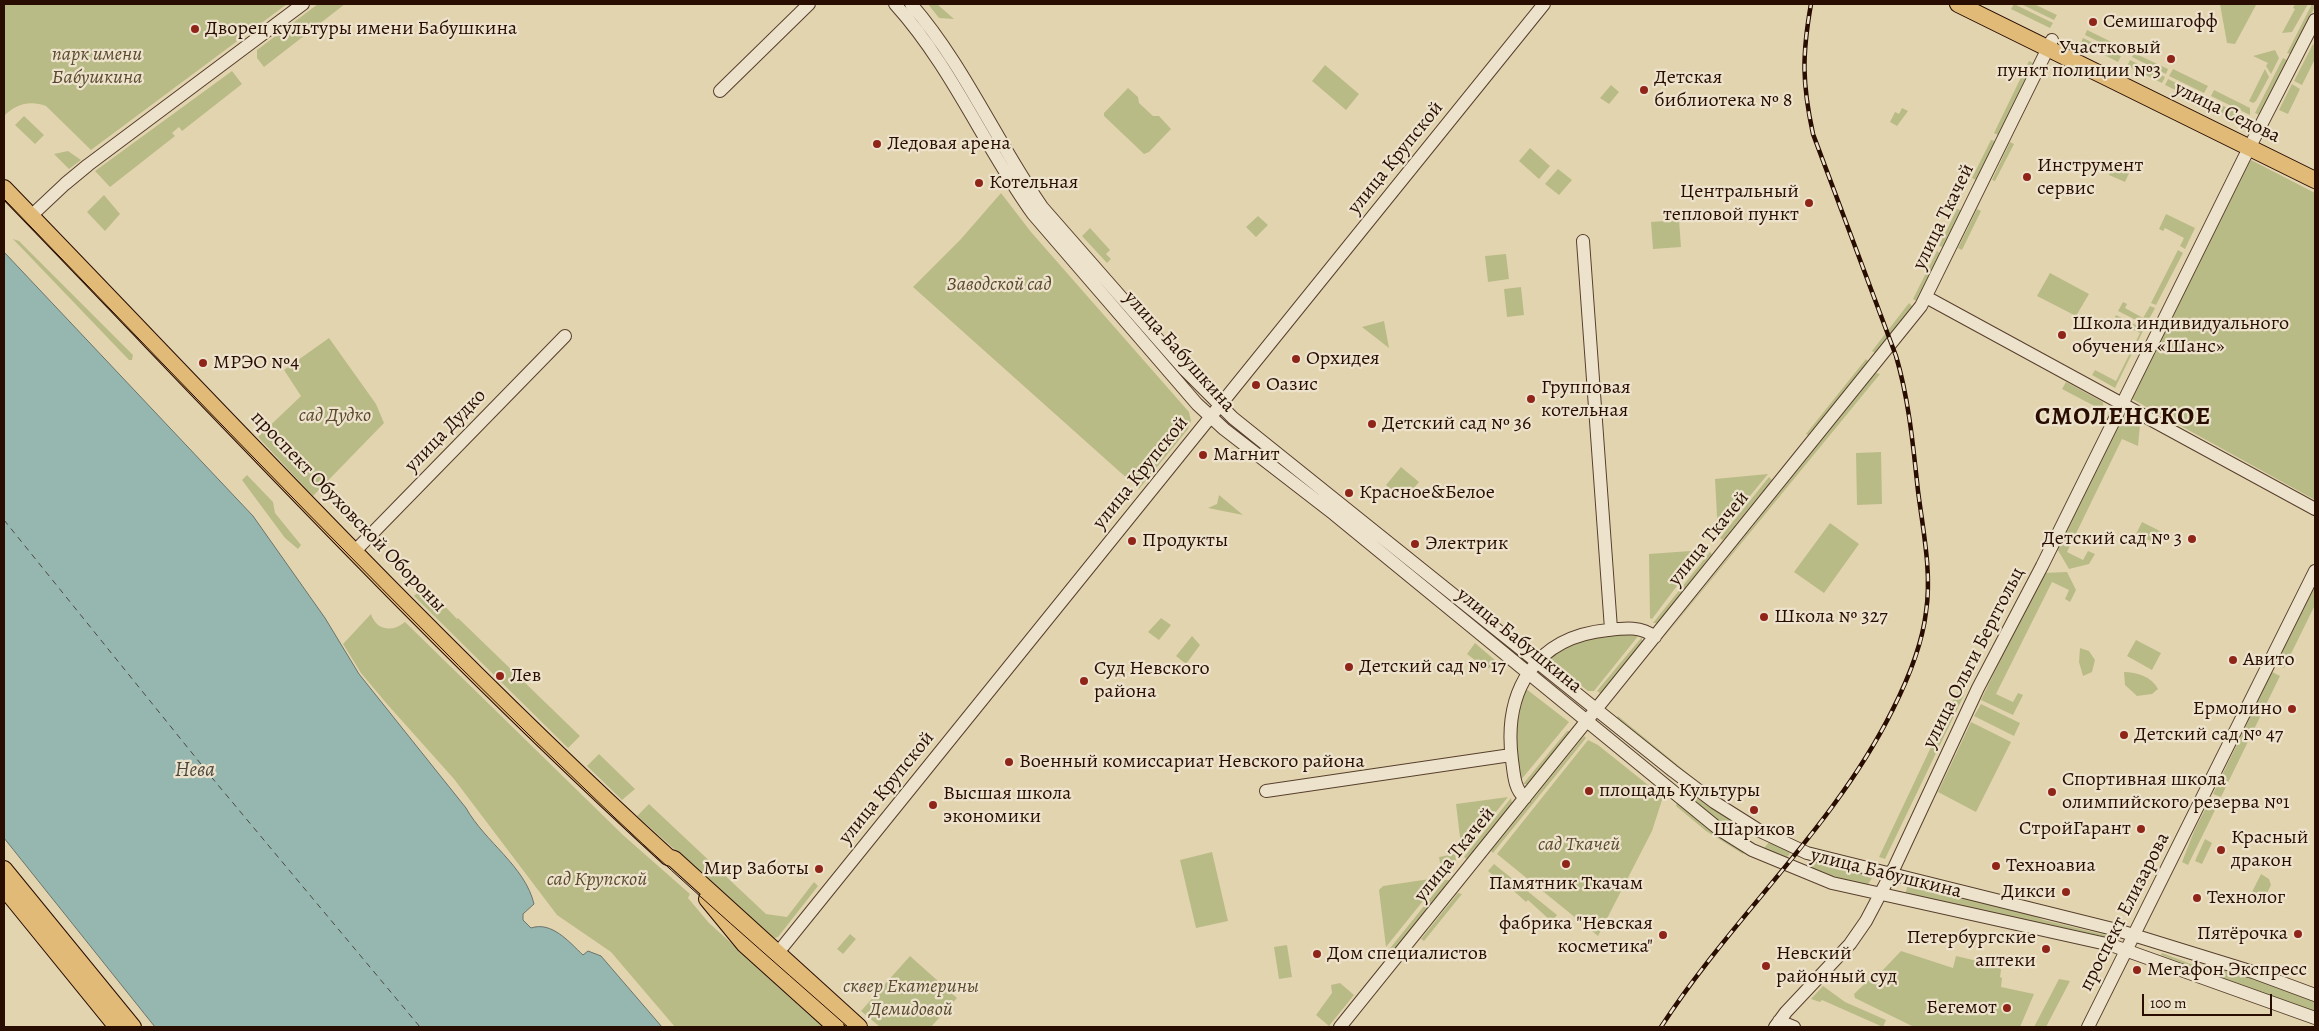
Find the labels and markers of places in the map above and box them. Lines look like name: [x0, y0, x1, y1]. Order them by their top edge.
place label: Семишагофф: [2103, 10, 2218, 34]
marker: Семишагофф: [2087, 16, 2099, 28]
place label: Дворец культуры имени Бабушкина: [205, 17, 517, 41]
marker: Дворец культуры имени Бабушкина: [189, 23, 201, 35]
place label: Участковый пункт полиции №3: [1997, 36, 2161, 83]
marker: Участковый пункт полиции №3: [2165, 53, 2177, 65]
place label: Детская библиотека № 8: [1654, 66, 1792, 113]
marker: Детская библиотека № 8: [1638, 84, 1650, 96]
place label: Ледовая арена: [887, 132, 1011, 156]
marker: Ледовая арена: [871, 138, 883, 150]
place label: Инструмент сервис: [2037, 154, 2143, 201]
place label: Котельная: [989, 171, 1078, 195]
marker: Инструмент сервис: [2021, 171, 2033, 183]
marker: Котельная: [973, 177, 985, 189]
place label: Центральный тепловой пункт: [1663, 180, 1799, 227]
marker: Центральный тепловой пункт: [1803, 197, 1815, 209]
place label: Школа индивидуального обучения «Шанс»: [2072, 312, 2289, 359]
marker: Школа индивидуального обучения «Шанс»: [2056, 329, 2068, 341]
place label: Орхидея: [1306, 347, 1380, 371]
place label: МРЭО №4: [213, 351, 299, 375]
marker: Орхидея: [1290, 353, 1302, 365]
marker: МРЭО №4: [197, 357, 209, 369]
place label: Оазис: [1266, 373, 1318, 397]
place label: Групповая котельная: [1541, 376, 1631, 423]
marker: Оазис: [1250, 379, 1262, 391]
marker: Групповая котельная: [1525, 393, 1537, 405]
place label: Детский сад № 36: [1382, 412, 1531, 436]
marker: Детский сад № 36: [1366, 418, 1378, 430]
place label: Магнит: [1213, 443, 1280, 467]
marker: Магнит: [1197, 449, 1209, 461]
place label: Красное&Белое: [1359, 481, 1495, 505]
marker: Красное&Белое: [1343, 487, 1355, 499]
place label: Детский сад № 3: [2042, 527, 2182, 551]
place label: Продукты: [1142, 529, 1228, 553]
place label: Электрик: [1425, 532, 1508, 556]
marker: Детский сад № 3: [2186, 533, 2198, 545]
marker: Продукты: [1126, 535, 1138, 547]
marker: Электрик: [1409, 538, 1421, 550]
place label: Школа № 327: [1774, 605, 1888, 629]
marker: Школа № 327: [1758, 611, 1770, 623]
place label: Авито: [2243, 648, 2294, 672]
marker: Авито: [2227, 654, 2239, 666]
place label: Детский сад № 17: [1359, 655, 1506, 679]
place label: Суд Невского района: [1094, 657, 1210, 704]
marker: Детский сад № 17: [1343, 661, 1355, 673]
place label: Лев: [510, 664, 541, 688]
marker: Лев: [494, 670, 506, 682]
marker: Суд Невского района: [1078, 675, 1090, 687]
place label: Ермолино: [2193, 697, 2282, 721]
marker: Ермолино: [2286, 703, 2298, 715]
place label: Детский сад № 47: [2134, 723, 2283, 747]
marker: Детский сад № 47: [2118, 729, 2130, 741]
place label: Военный комиссариат Невского района: [1019, 750, 1365, 774]
marker: Военный комиссариат Невского района: [1003, 756, 1015, 768]
place label: Спортивная школа олимпийского резерва №1: [2062, 768, 2290, 815]
place label: площадь Культуры: [1599, 779, 1760, 803]
place label: Высшая школа экономики: [943, 782, 1072, 829]
marker: площадь Культуры: [1583, 785, 1595, 797]
marker: Спортивная школа олимпийского резерва №1: [2046, 786, 2058, 798]
marker: Высшая школа экономики: [927, 799, 939, 811]
marker: Шариков: [1748, 804, 1760, 816]
place label: СтройГарант: [2019, 817, 2131, 841]
place label: Шариков: [1713, 818, 1795, 842]
marker: СтройГарант: [2135, 823, 2147, 835]
place label: Красный дракон: [2231, 826, 2308, 873]
marker: Красный дракон: [2215, 844, 2227, 856]
place label: Техноавиа: [2006, 854, 2096, 878]
place label: Мир Заботы: [703, 857, 809, 881]
marker: Памятник Ткачам: [1560, 858, 1572, 870]
marker: Техноавиа: [1990, 860, 2002, 872]
marker: Мир Заботы: [813, 863, 825, 875]
place label: Памятник Ткачам: [1489, 872, 1643, 896]
place label: Дикси: [2001, 880, 2056, 904]
marker: Дикси: [2060, 886, 2072, 898]
place label: Технолог: [2207, 886, 2285, 910]
marker: Технолог: [2191, 892, 2203, 904]
place label: фабрика "Невская косметика": [1499, 912, 1653, 959]
place label: Пятёрочка: [2197, 922, 2288, 946]
place label: Петербургские аптеки: [1907, 926, 2036, 973]
marker: Пятёрочка: [2292, 928, 2304, 940]
marker: фабрика "Невская косметика": [1657, 929, 1669, 941]
place label: Дом специалистов: [1327, 942, 1487, 966]
place label: Невский районный суд: [1776, 942, 1897, 989]
marker: Петербургские аптеки: [2040, 943, 2052, 955]
marker: Дом специалистов: [1311, 948, 1323, 960]
place label: Мегафон Экспресс: [2147, 958, 2307, 982]
marker: Невский районный суд: [1760, 960, 1772, 972]
marker: Мегафон Экспресс: [2131, 964, 2143, 976]
place label: Бегемот: [1926, 996, 1997, 1020]
marker: Бегемот: [2001, 1002, 2013, 1014]

